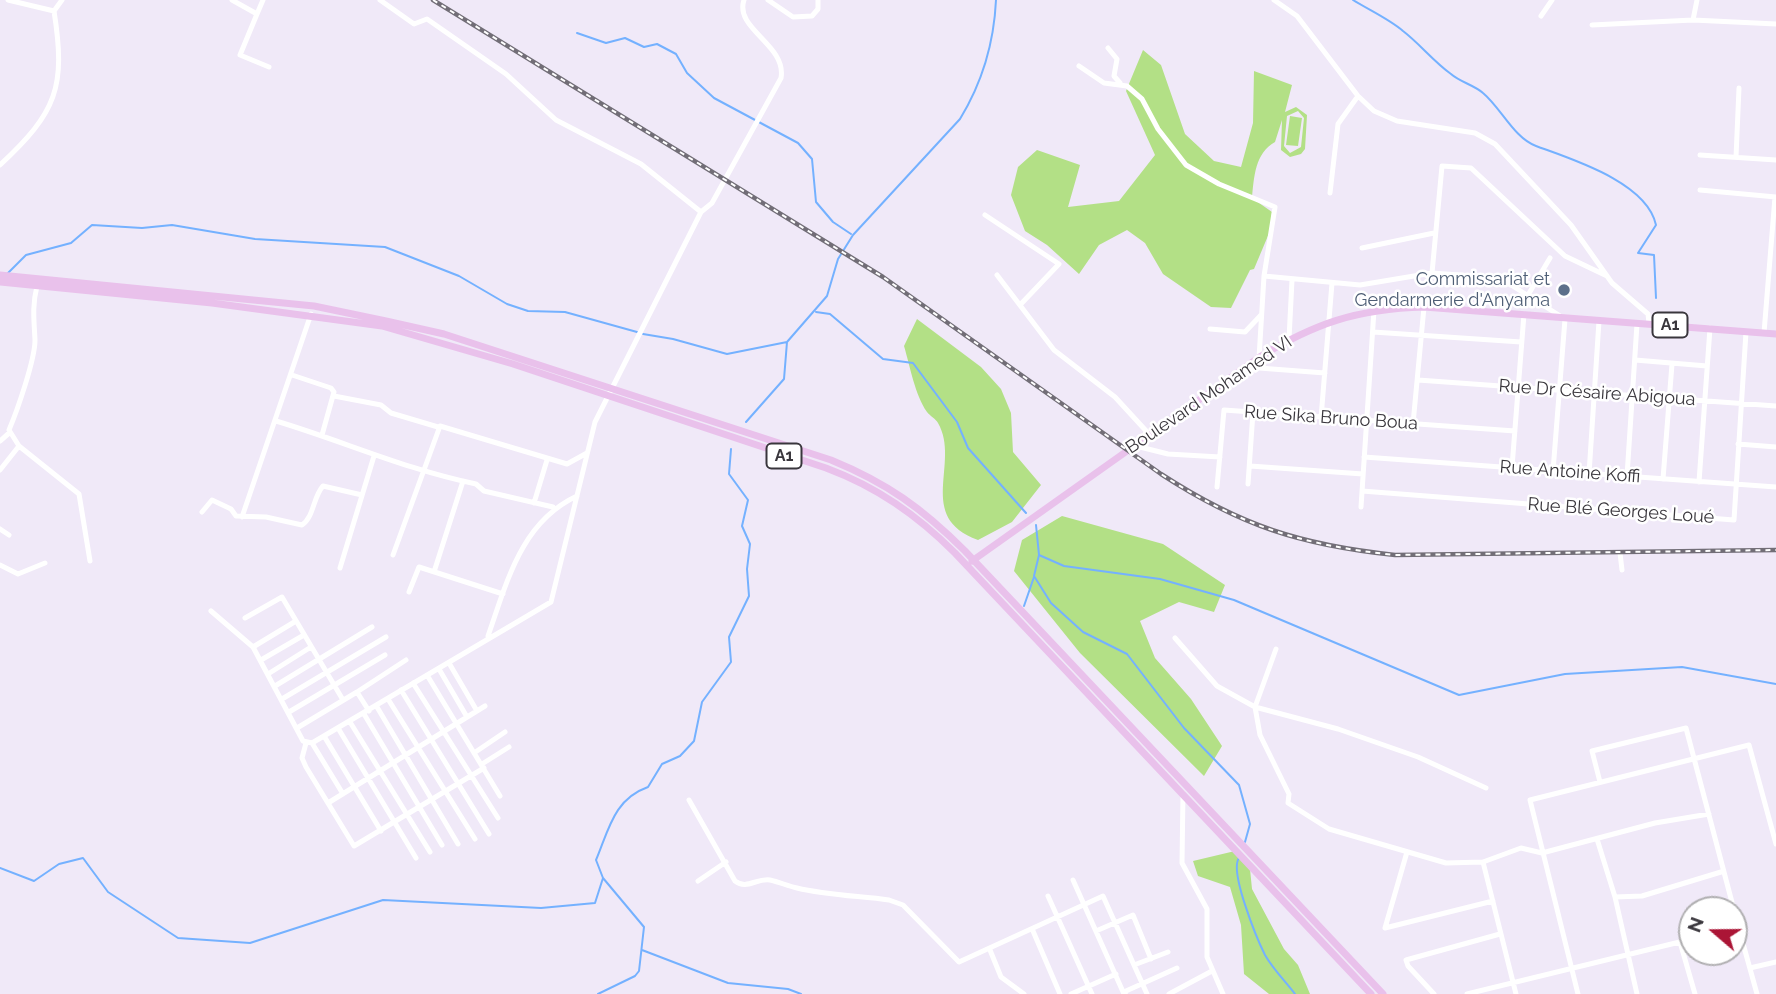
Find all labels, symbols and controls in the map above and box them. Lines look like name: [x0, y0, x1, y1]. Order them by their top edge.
place label: Commissariat et Gendarmerie d'Anyama: [1355, 269, 1550, 312]
marker: Commissariat et Gendarmerie d'Anyama: [1556, 282, 1572, 298]
road number: A1: [1652, 312, 1688, 338]
street label: Boulevard Mohamed VI: [1122, 331, 1296, 459]
street label: Rue Dr Césaire Abigoua: [1498, 375, 1696, 411]
street label: Rue Sika Bruno Boua: [1243, 401, 1419, 435]
road number: A1: [766, 444, 802, 468]
street label: Rue Antoine Koffi: [1499, 456, 1641, 488]
street label: Rue Blé Georges Loué: [1527, 494, 1715, 528]
north arrow: [1678, 896, 1748, 966]
text: N: [1682, 914, 1708, 935]

